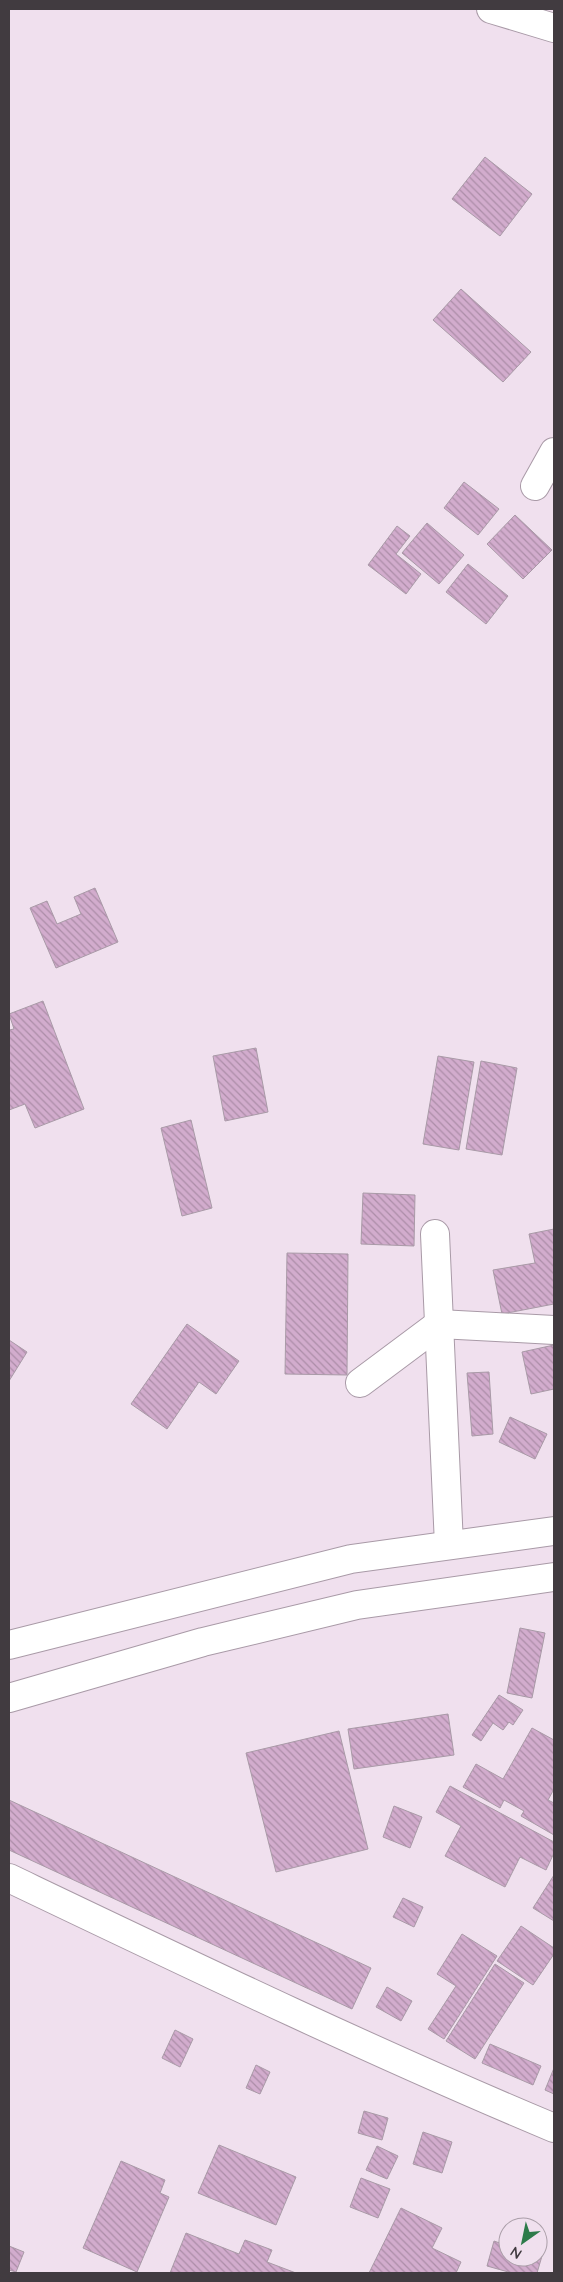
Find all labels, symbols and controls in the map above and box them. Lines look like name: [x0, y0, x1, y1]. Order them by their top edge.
north arrow: [498, 2217, 548, 2267]
text: N: [507, 2243, 525, 2263]

